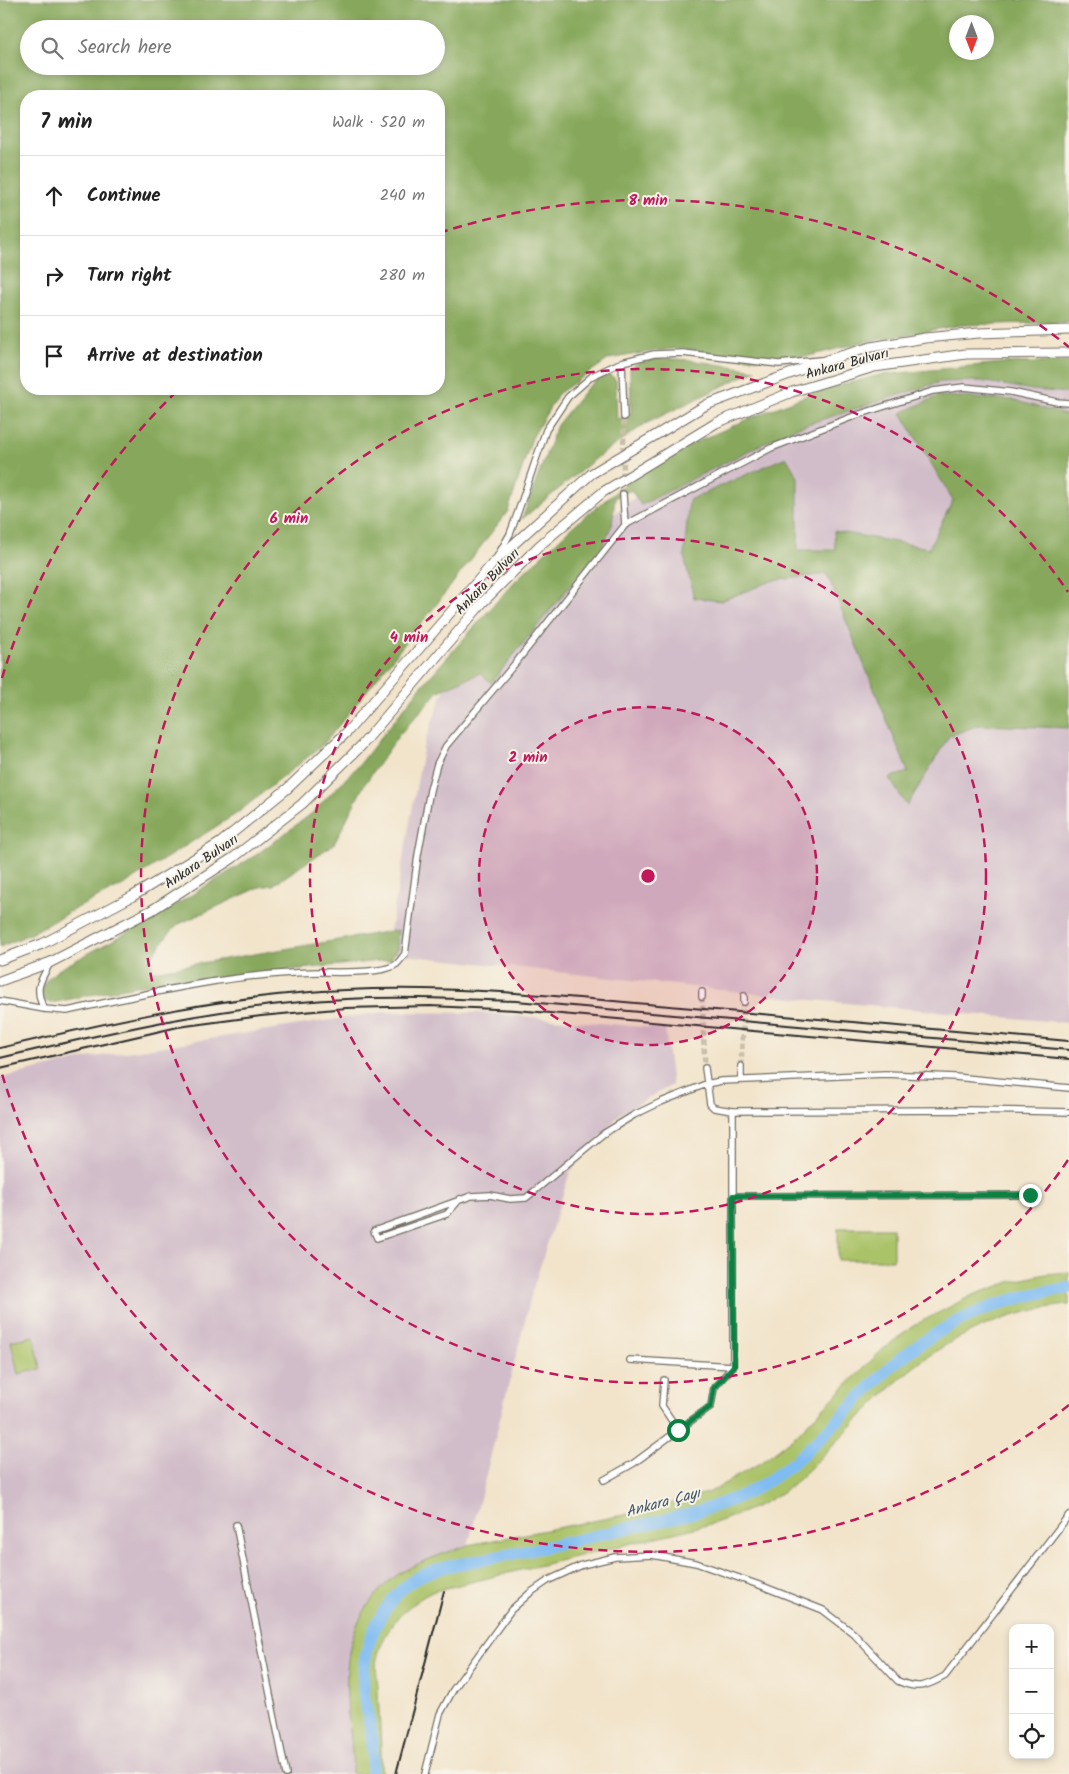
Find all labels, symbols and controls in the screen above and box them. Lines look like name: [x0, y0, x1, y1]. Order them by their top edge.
north arrow: [949, 15, 994, 60]
search box: [20, 20, 445, 75]
text: Search here: [78, 33, 172, 63]
icon: search: [38, 34, 66, 62]
text: 7 min: [40, 106, 92, 139]
text: Walk · 520 m: [332, 110, 425, 135]
text: Continue: [87, 181, 160, 211]
icon: ahead: [40, 182, 68, 210]
text: 240 m: [380, 183, 425, 208]
text: 8 min: [628, 189, 668, 213]
text: Turn right: [87, 261, 172, 291]
icon: right: [40, 262, 68, 290]
text: 280 m: [379, 263, 425, 288]
text: Arrive at destination: [87, 341, 263, 371]
icon: arrive: [40, 342, 68, 370]
street label: Ankara Bulvarı: [803, 342, 892, 386]
text: 6 min: [270, 507, 308, 531]
street label: Ankara Bulvarı: [450, 543, 526, 620]
text: 4 min: [390, 626, 428, 650]
text: 2 min: [508, 746, 548, 770]
street label: Ankara Bulvarı: [160, 829, 244, 895]
centre of rings: [639, 867, 657, 885]
route end: [1019, 1184, 1042, 1207]
route start: [667, 1419, 690, 1442]
water label: Ankara Çayı: [623, 1481, 704, 1524]
map controls: [1009, 1624, 1054, 1759]
button: +: [1009, 1624, 1054, 1669]
button: −: [1009, 1669, 1054, 1714]
button: locate: [1009, 1714, 1054, 1759]

